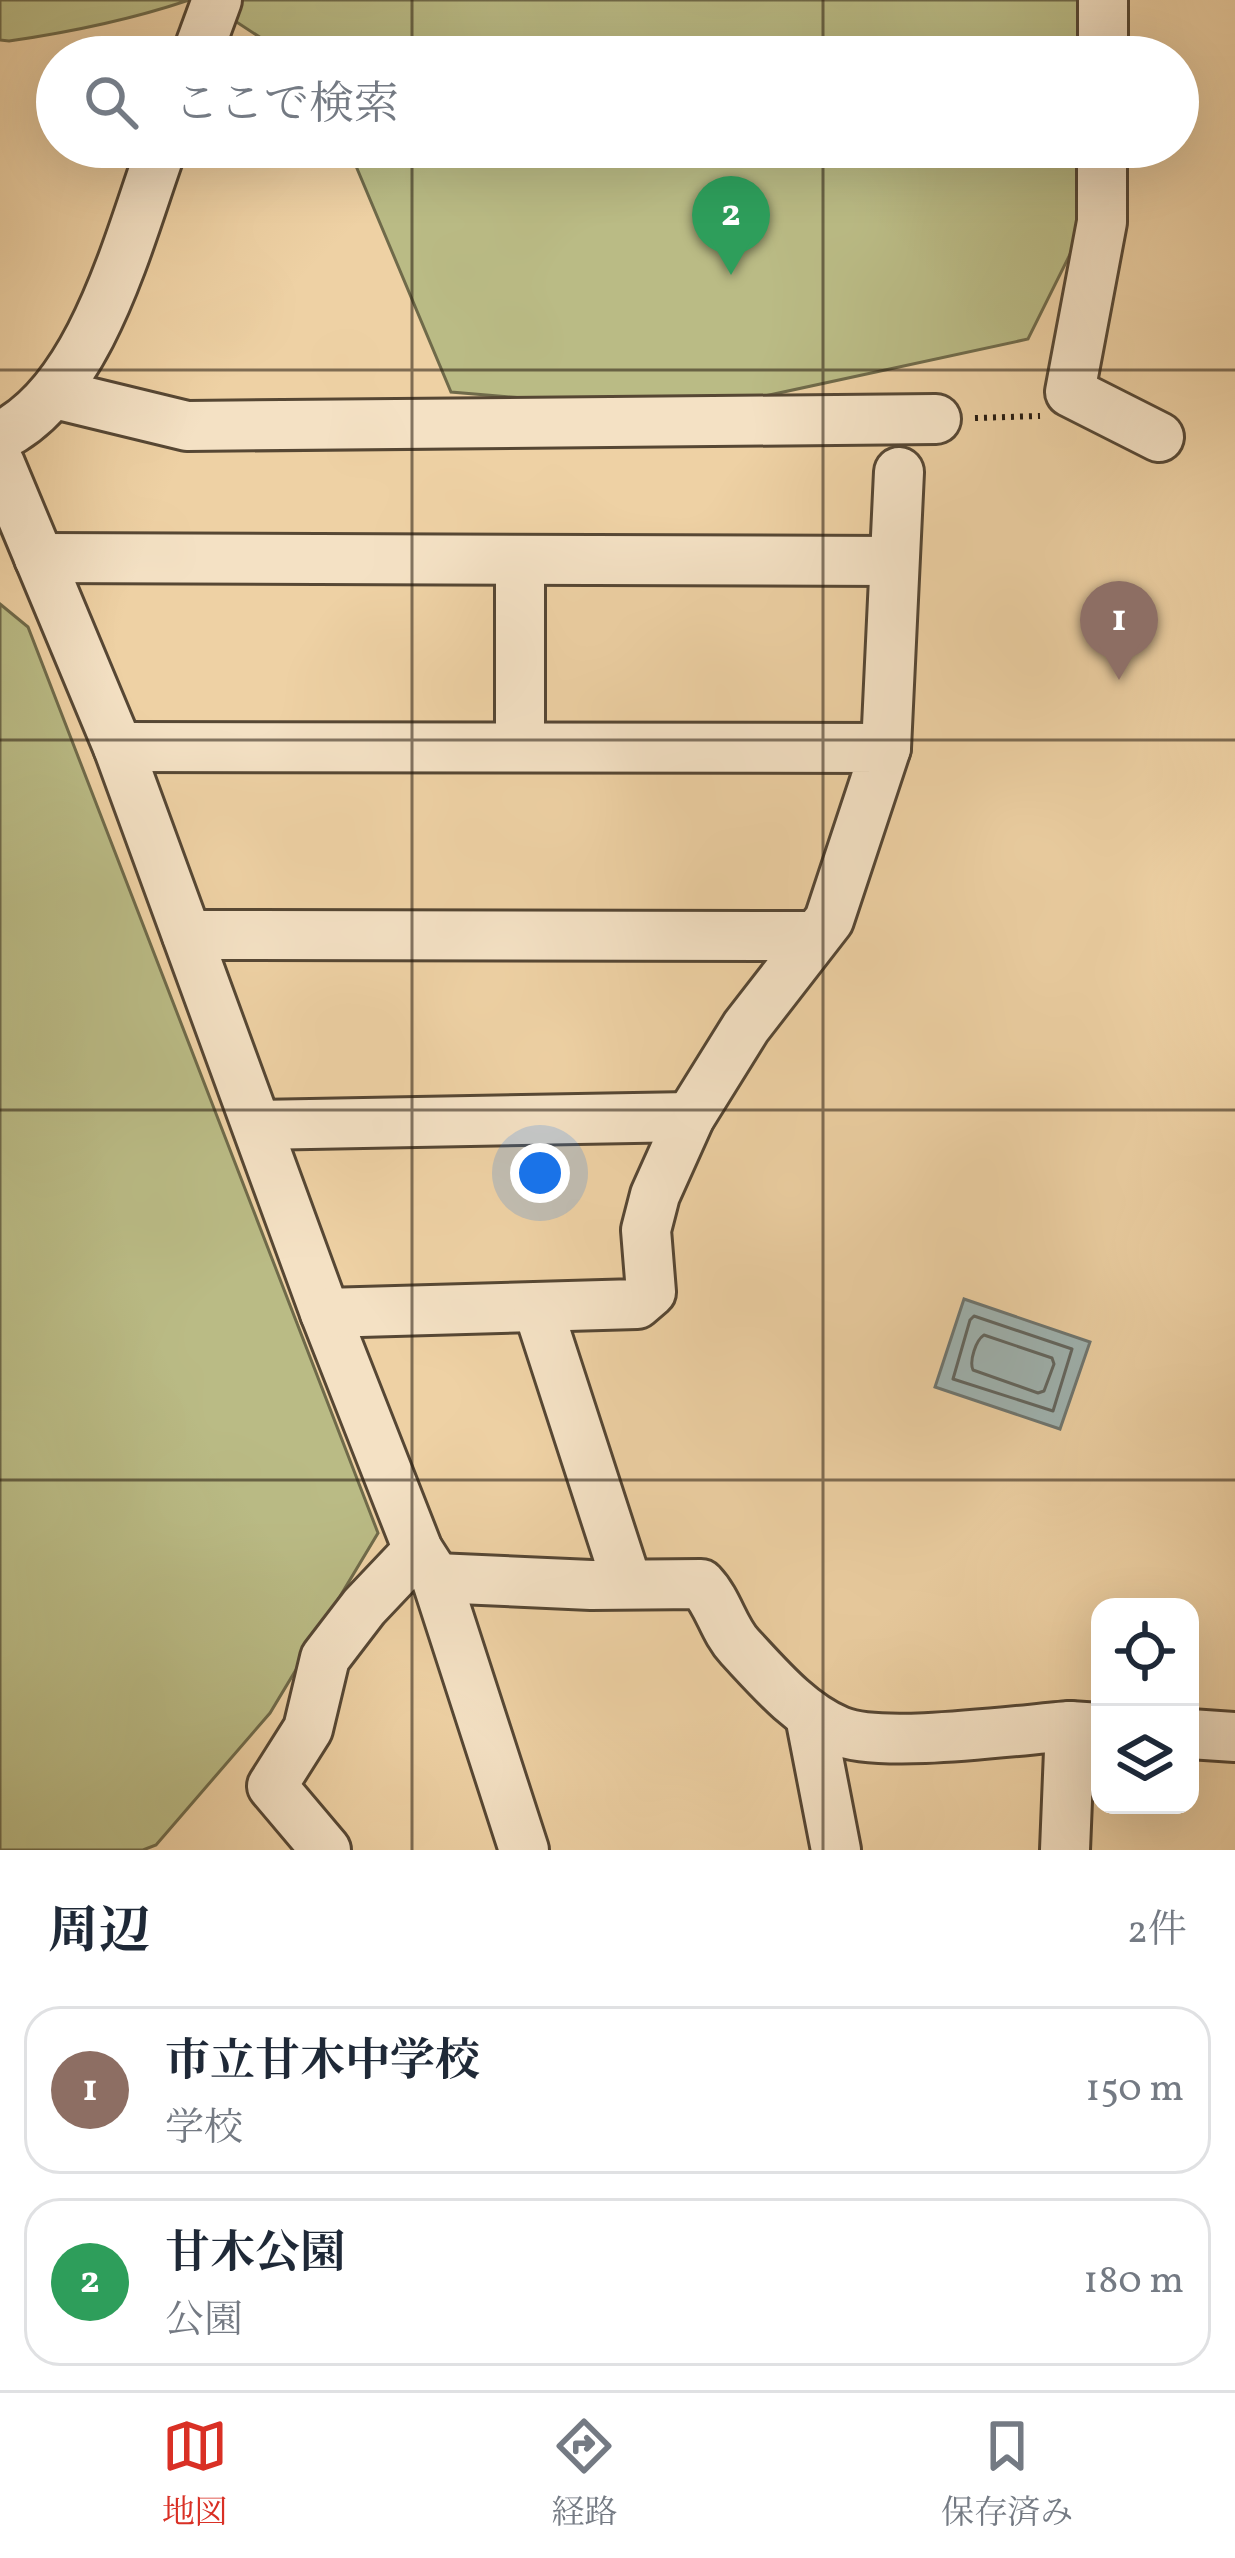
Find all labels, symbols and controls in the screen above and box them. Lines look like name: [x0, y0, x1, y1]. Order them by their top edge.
search box: [36, 36, 1199, 168]
icon: search: [78, 69, 144, 135]
text: ここで検索: [174, 75, 399, 138]
pin: 2: [692, 176, 770, 275]
pin: 1: [1080, 581, 1158, 680]
your location: [510, 1143, 570, 1203]
map controls: [1091, 1598, 1199, 1814]
button: locate: [1091, 1598, 1199, 1706]
button: layers: [1091, 1706, 1199, 1814]
text: 周辺: [48, 1898, 150, 1969]
text: 2件: [1127, 1905, 1187, 1959]
text: 市立甘木中学校: [165, 2032, 480, 2095]
text: 1: [82, 2063, 98, 2117]
text: 150 m: [1085, 2063, 1184, 2117]
text: 学校: [165, 2103, 243, 2157]
text: 甘木公園: [165, 2224, 345, 2287]
text: 2: [80, 2255, 100, 2309]
text: 180 m: [1083, 2255, 1184, 2309]
text: 公園: [165, 2295, 243, 2349]
tab: 地図: [162, 2413, 228, 2538]
tab: 経路: [551, 2413, 617, 2538]
tab: 保存済み: [941, 2413, 1073, 2538]

